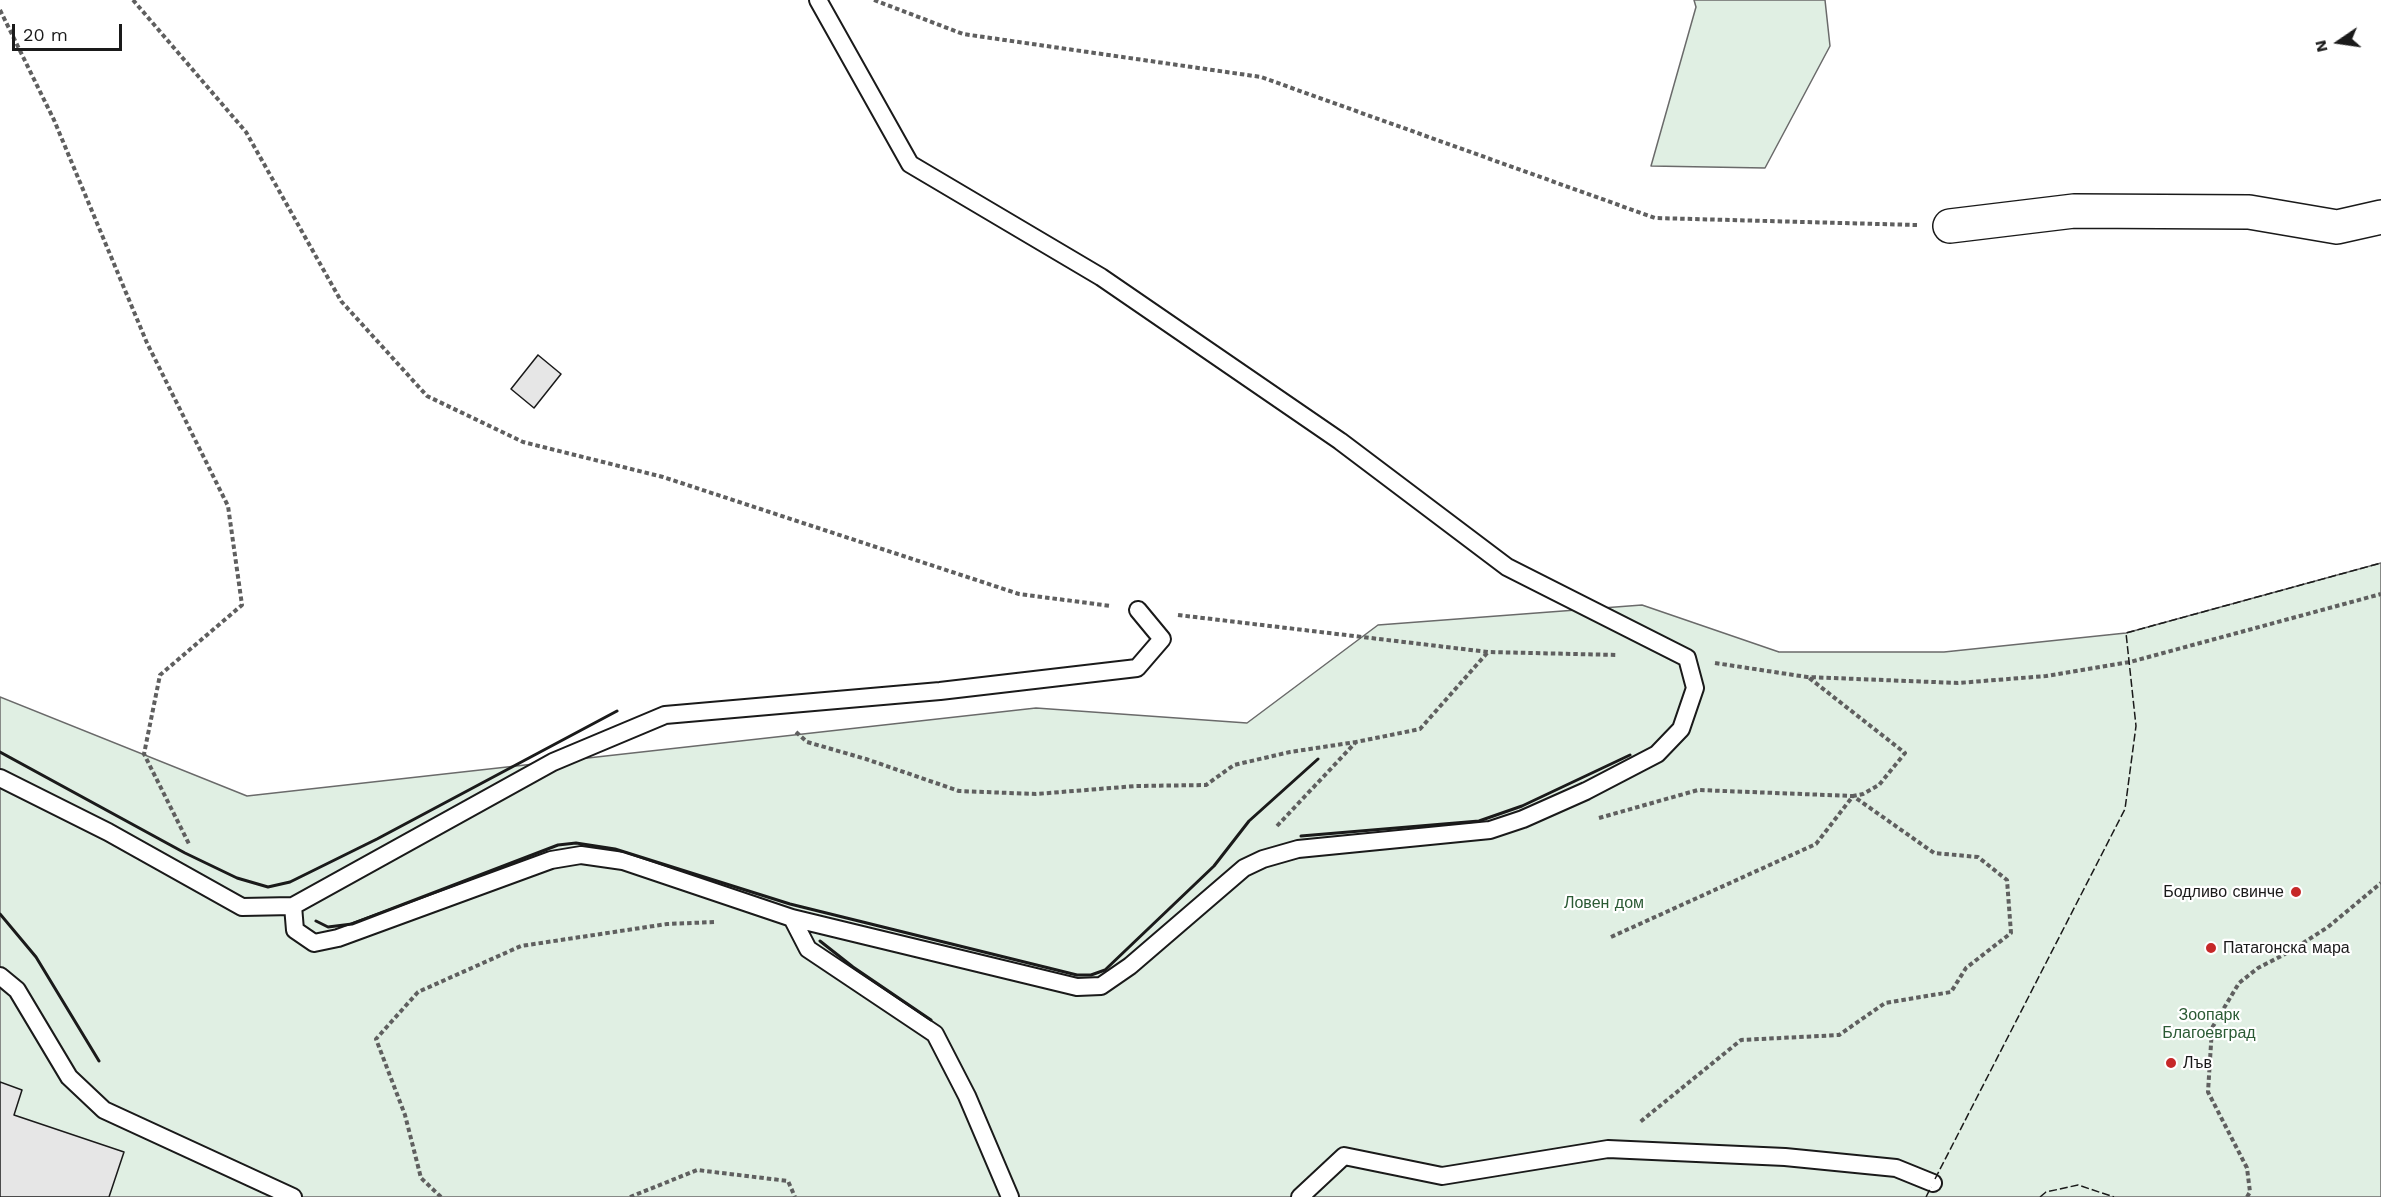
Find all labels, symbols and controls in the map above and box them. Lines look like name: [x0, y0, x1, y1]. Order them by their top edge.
scale bar: [15, 12, 124, 50]
north arrow: [2309, 12, 2369, 72]
text: 20 m: [23, 24, 68, 45]
text: N: [2310, 38, 2332, 54]
place label: Бодливо свинче: [2163, 882, 2284, 902]
marker: Бодливо свинче: [2289, 885, 2303, 899]
park label: Ловен дом: [1564, 893, 1644, 913]
place label: Патагонска мара: [2223, 938, 2350, 958]
marker: Патагонска мара: [2204, 941, 2218, 955]
park label: Зоопарк Благоевград: [2162, 1005, 2256, 1043]
place label: Лъв: [2183, 1053, 2212, 1073]
marker: Лъв: [2164, 1056, 2178, 1070]

